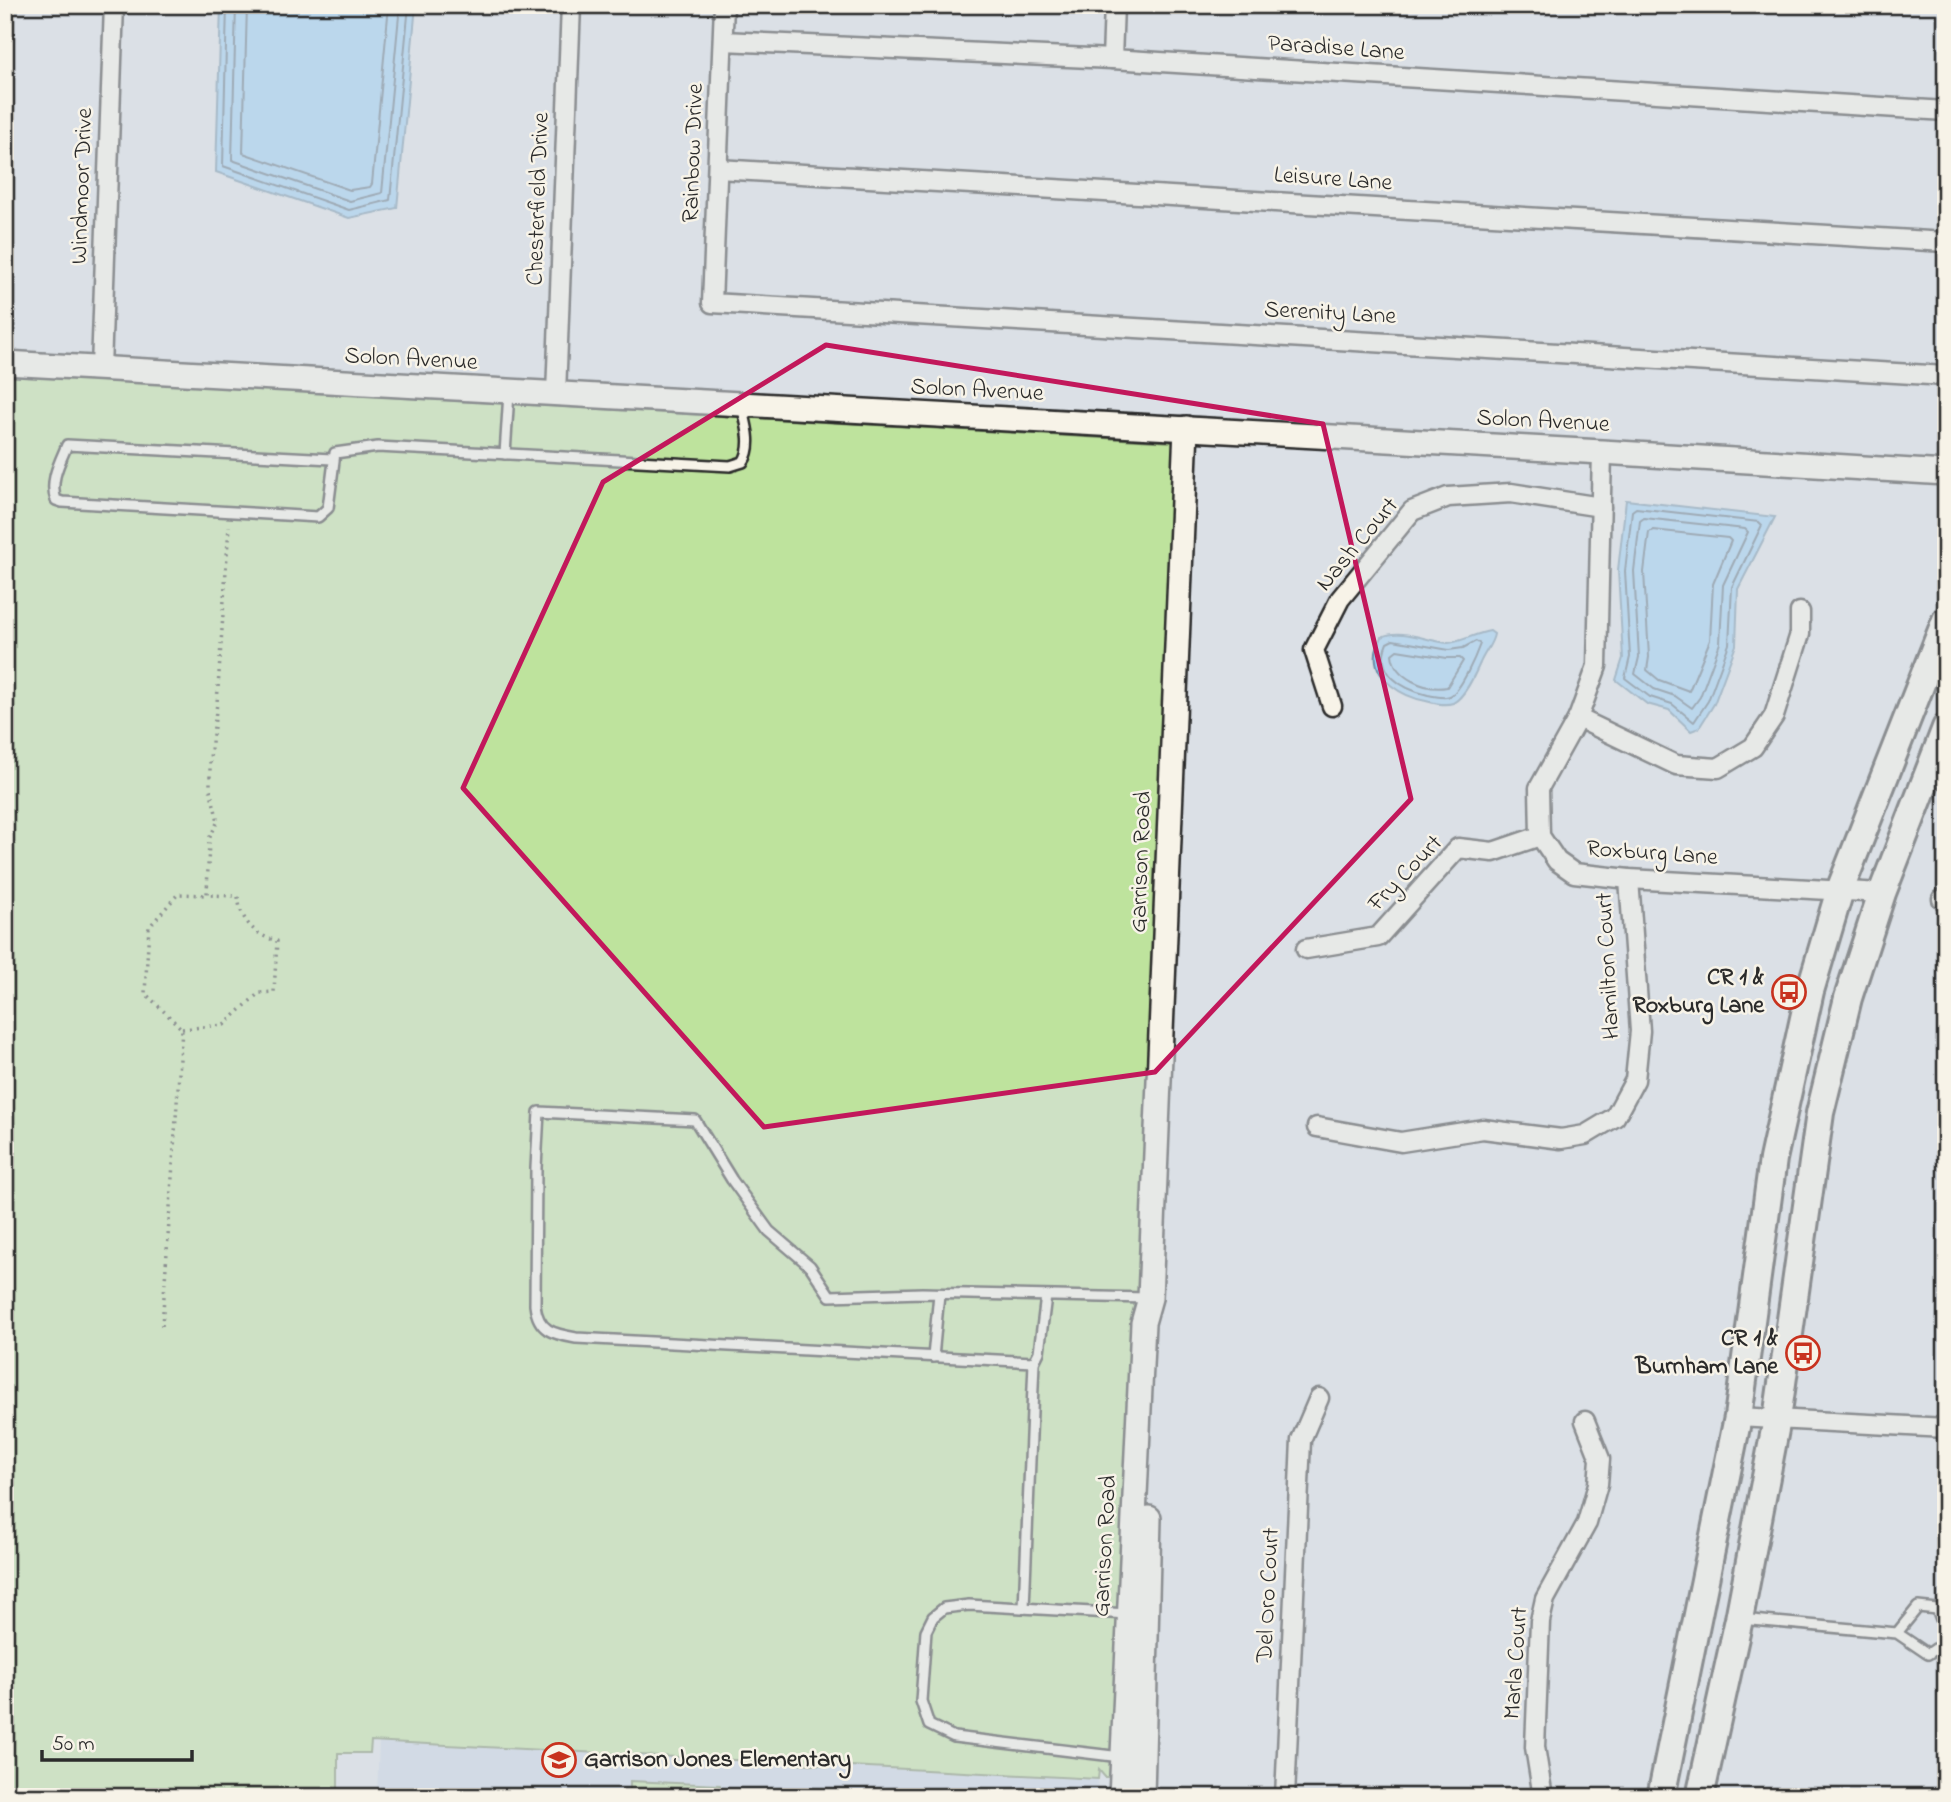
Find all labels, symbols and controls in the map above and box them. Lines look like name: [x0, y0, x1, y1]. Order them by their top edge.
street label: Paradise Lane: [1266, 27, 1406, 71]
street label: Rainbow Drive: [674, 82, 714, 223]
street label: Windmoor Drive: [63, 107, 103, 265]
street label: Chesterfield Drive: [518, 111, 560, 286]
street label: Leisure Lane: [1273, 158, 1394, 202]
street label: Serenity Lane: [1263, 293, 1397, 336]
street label: Solon Avenue: [344, 339, 479, 381]
street label: Solon Avenue: [910, 370, 1045, 412]
street label: Solon Avenue: [1476, 401, 1611, 443]
street label: Nash Court: [1308, 490, 1408, 600]
street label: Garrison Road: [1122, 790, 1162, 934]
street label: Fry Court: [1360, 828, 1452, 922]
street label: Roxburg Lane: [1585, 832, 1719, 876]
street label: Hamilton Court: [1588, 892, 1630, 1040]
place label: CR 1 & Roxburg Lane: [1633, 961, 1765, 1025]
bus stop icon: CR 1 & Roxburg Lane: [1770, 973, 1808, 1011]
place label: CR 1 & Burnham Lane: [1635, 1322, 1779, 1385]
bus stop icon: CR 1 & Burnham Lane: [1784, 1334, 1822, 1372]
street label: Garrison Road: [1085, 1474, 1127, 1618]
street label: Del Oro Court: [1248, 1527, 1290, 1664]
street label: Marla Court: [1496, 1606, 1538, 1720]
scale bar: [42, 1718, 192, 1762]
text: 50 m: [52, 1730, 95, 1760]
school or university icon: Garrison Jones Elementary: [540, 1741, 578, 1779]
place label: Garrison Jones Elementary: [584, 1743, 851, 1779]

